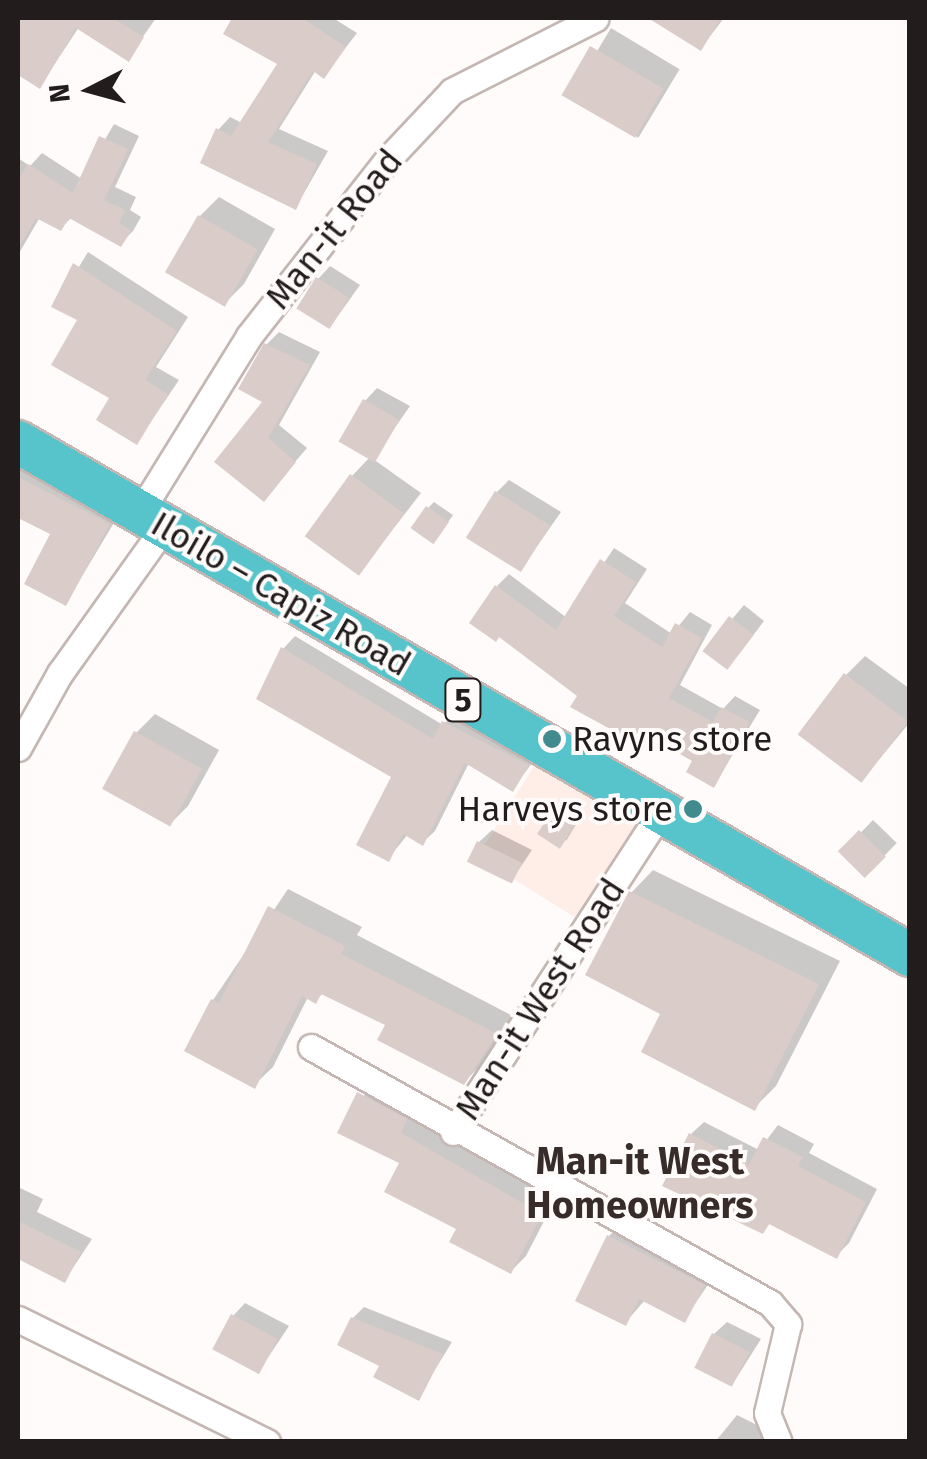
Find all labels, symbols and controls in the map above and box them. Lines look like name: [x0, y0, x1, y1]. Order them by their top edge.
north arrow: [40, 40, 140, 140]
text: N: [42, 82, 77, 104]
street label: Man-it Road: [257, 141, 411, 317]
street label: Iloilo – Capiz Road: [144, 503, 418, 685]
road number: 5: [443, 673, 483, 727]
place label: Ravyns store: [572, 718, 772, 760]
marker: Ravyns store: [541, 728, 563, 750]
place label: Harveys store: [458, 788, 673, 830]
marker: Harveys store: [682, 798, 704, 820]
street label: Man-it West Road: [446, 870, 634, 1128]
district label: Man-it West Homeowners: [526, 1139, 754, 1228]

